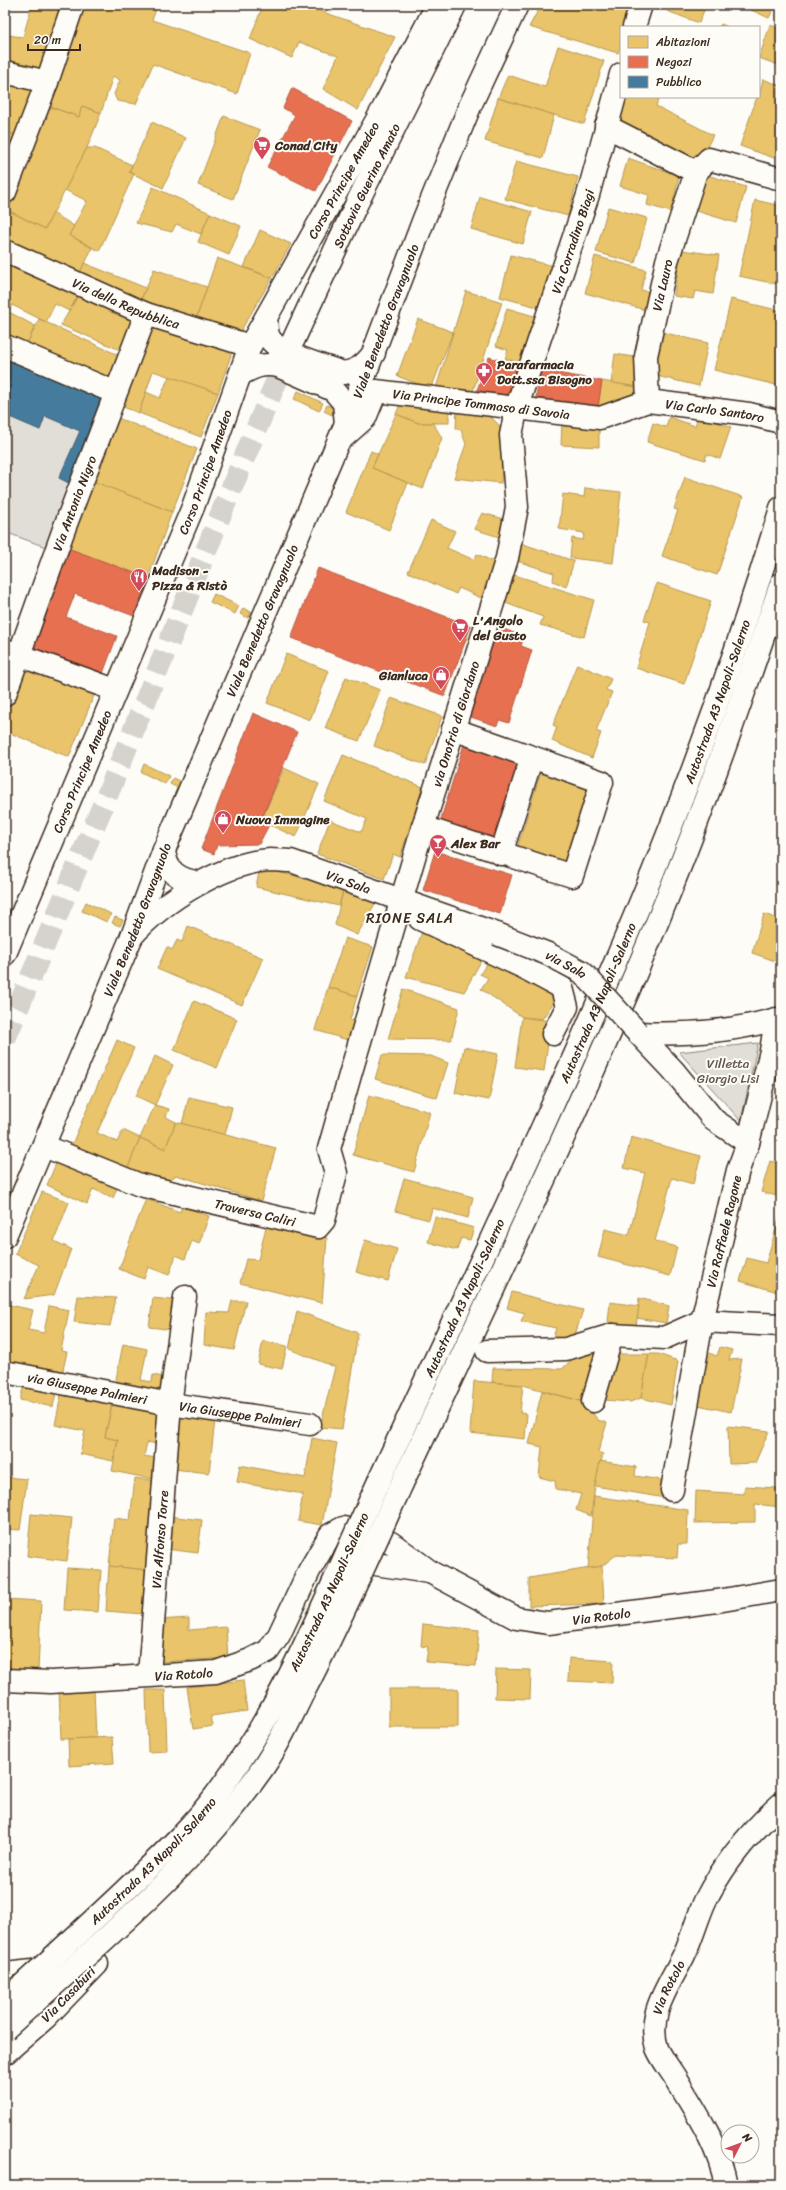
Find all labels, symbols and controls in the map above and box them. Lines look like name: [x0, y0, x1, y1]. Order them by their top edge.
scale bar: [28, 26, 80, 52]
legend: [620, 26, 760, 98]
text: 20 m: [34, 29, 61, 51]
text: Abitazioni: [655, 31, 711, 53]
text: Negozi: [656, 51, 692, 73]
text: Pubblico: [656, 71, 701, 93]
street label: Corso Principe Amedeo: [301, 117, 386, 243]
street label: Sottovia Guerino Amato: [327, 119, 407, 252]
place label: Conad City: [274, 134, 338, 157]
supermarket icon: Conad City: [252, 135, 272, 160]
street label: Via Corradino Biagi: [545, 186, 601, 297]
street label: Viale Benedetto Gravagnuolo: [346, 240, 426, 402]
street label: Via Lauro: [645, 256, 680, 313]
street label: Via della Repubblica: [68, 271, 183, 336]
place label: Parafarmacia Dott.ssa Bisogno: [497, 353, 592, 391]
pharmacy icon: Parafarmacia Dott.ssa Bisogno: [474, 361, 494, 386]
street label: Via Principe Tommaso di Savoia: [391, 382, 572, 426]
street label: Via Carlo Santoro: [664, 392, 767, 430]
street label: Corso Principe Amedeo: [172, 406, 239, 538]
street label: Via Antonio Nigro: [46, 452, 103, 554]
street label: Viale Benedetto Gravagnuolo: [220, 540, 305, 701]
place label: Madison - Pizza & Ristò: [151, 559, 227, 597]
restaurant icon: Madison - Pizza & Ristò: [129, 567, 149, 592]
place label: L'Angolo del Gusto: [473, 609, 527, 647]
street label: Autostrada A3 Napoli-Salerno: [677, 616, 757, 788]
supermarket icon: L'Angolo del Gusto: [450, 617, 470, 642]
street label: via Onofrio di Giordano: [425, 658, 486, 789]
place label: Gianluca: [378, 664, 428, 687]
shop icon: Gianluca: [431, 665, 451, 690]
street label: Corso Principe Amedeo: [46, 706, 118, 837]
place label: Nuova Immagine: [235, 808, 330, 831]
shop icon: Nuova Immagine: [213, 809, 233, 834]
place label: Alex Bar: [450, 832, 502, 855]
bar icon: Alex Bar: [428, 833, 448, 858]
street label: Viale Benedetto Gravagnuolo: [97, 838, 178, 1000]
street label: Via Sala: [323, 863, 375, 901]
district label: RIONE SALA: [366, 906, 454, 931]
street label: Autostrada A3 Napoli-Salerno: [553, 919, 643, 1087]
street label: via Sala: [541, 944, 594, 984]
park label: Villetta Giorgio Lisi: [697, 1052, 760, 1090]
street label: Via Raffaele Ragone: [699, 1173, 748, 1290]
street label: Traversa Caliri: [212, 1192, 298, 1233]
street label: Autostrada A3 Napoli-Salerno: [417, 1215, 511, 1382]
street label: via Giuseppe Palmieri: [26, 1366, 149, 1411]
street label: Via Giuseppe Palmieri: [178, 1394, 303, 1435]
street label: Via Alfonso Torre: [145, 1490, 175, 1589]
street label: Autostrada A3 Napoli-Salerno: [282, 1508, 376, 1676]
street label: Via Rotolo: [571, 1601, 632, 1632]
street label: Via Rotolo: [154, 1661, 214, 1688]
street label: Autostrada A3 Napoli-Salerno: [84, 1792, 223, 1931]
street label: Via Rotolo: [646, 1956, 692, 2017]
street label: Via Casaburi: [35, 1960, 102, 2028]
north arrow: [720, 2124, 760, 2164]
text: N: [737, 2128, 757, 2147]

